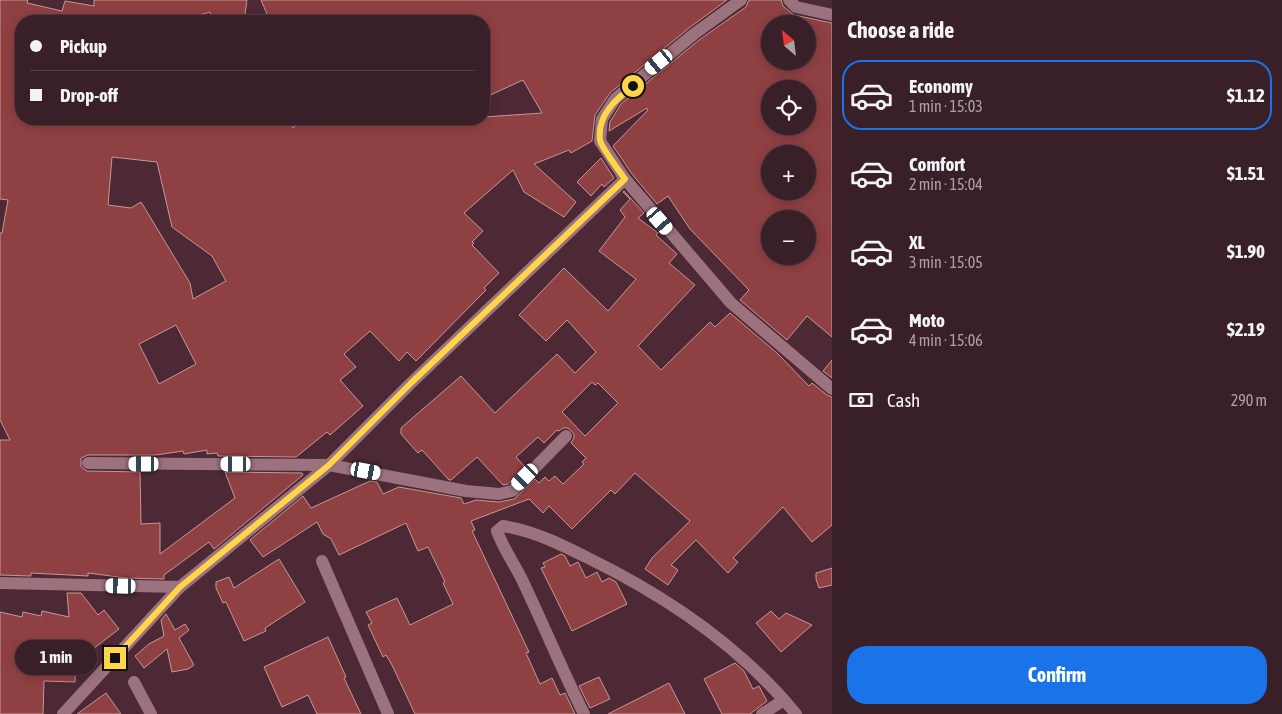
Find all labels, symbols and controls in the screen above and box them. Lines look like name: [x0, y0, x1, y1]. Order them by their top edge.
north arrow: [761, 15, 816, 70]
map controls: [761, 15, 816, 265]
text: Choose a ride: [847, 17, 954, 43]
text: Pickup: [60, 35, 107, 57]
car: [642, 47, 675, 77]
icon: car: [849, 73, 894, 118]
route start: [622, 75, 644, 97]
text: Economy: [909, 75, 973, 97]
button: locate: [761, 80, 816, 135]
text: Drop-off: [60, 84, 118, 106]
text: $1.12: [1227, 84, 1265, 106]
text: 1 min · 15:03: [909, 97, 983, 115]
button: +: [761, 145, 816, 200]
icon: car: [849, 151, 894, 196]
text: Comfort: [909, 153, 965, 175]
text: $1.51: [1227, 162, 1265, 184]
text: 2 min · 15:04: [909, 175, 983, 193]
car: [644, 205, 675, 237]
button: −: [761, 210, 816, 265]
icon: car: [849, 229, 894, 274]
text: XL: [909, 231, 925, 253]
text: $1.90: [1227, 240, 1265, 262]
text: 3 min · 15:05: [909, 253, 983, 271]
icon: car: [849, 307, 894, 352]
text: Moto: [909, 309, 945, 331]
text: $2.19: [1227, 318, 1265, 340]
text: 4 min · 15:06: [909, 331, 983, 349]
icon: cash: [847, 386, 875, 414]
text: Cash: [887, 389, 920, 411]
text: 290 m: [1231, 391, 1267, 409]
car: [129, 457, 159, 472]
car: [221, 457, 251, 472]
car: [349, 461, 382, 481]
car: [509, 461, 540, 493]
car: [105, 578, 136, 594]
callout: 1 min: [15, 640, 98, 676]
button: Confirm: [847, 646, 1267, 704]
route end: [104, 647, 126, 669]
text: 1 min: [40, 648, 72, 666]

